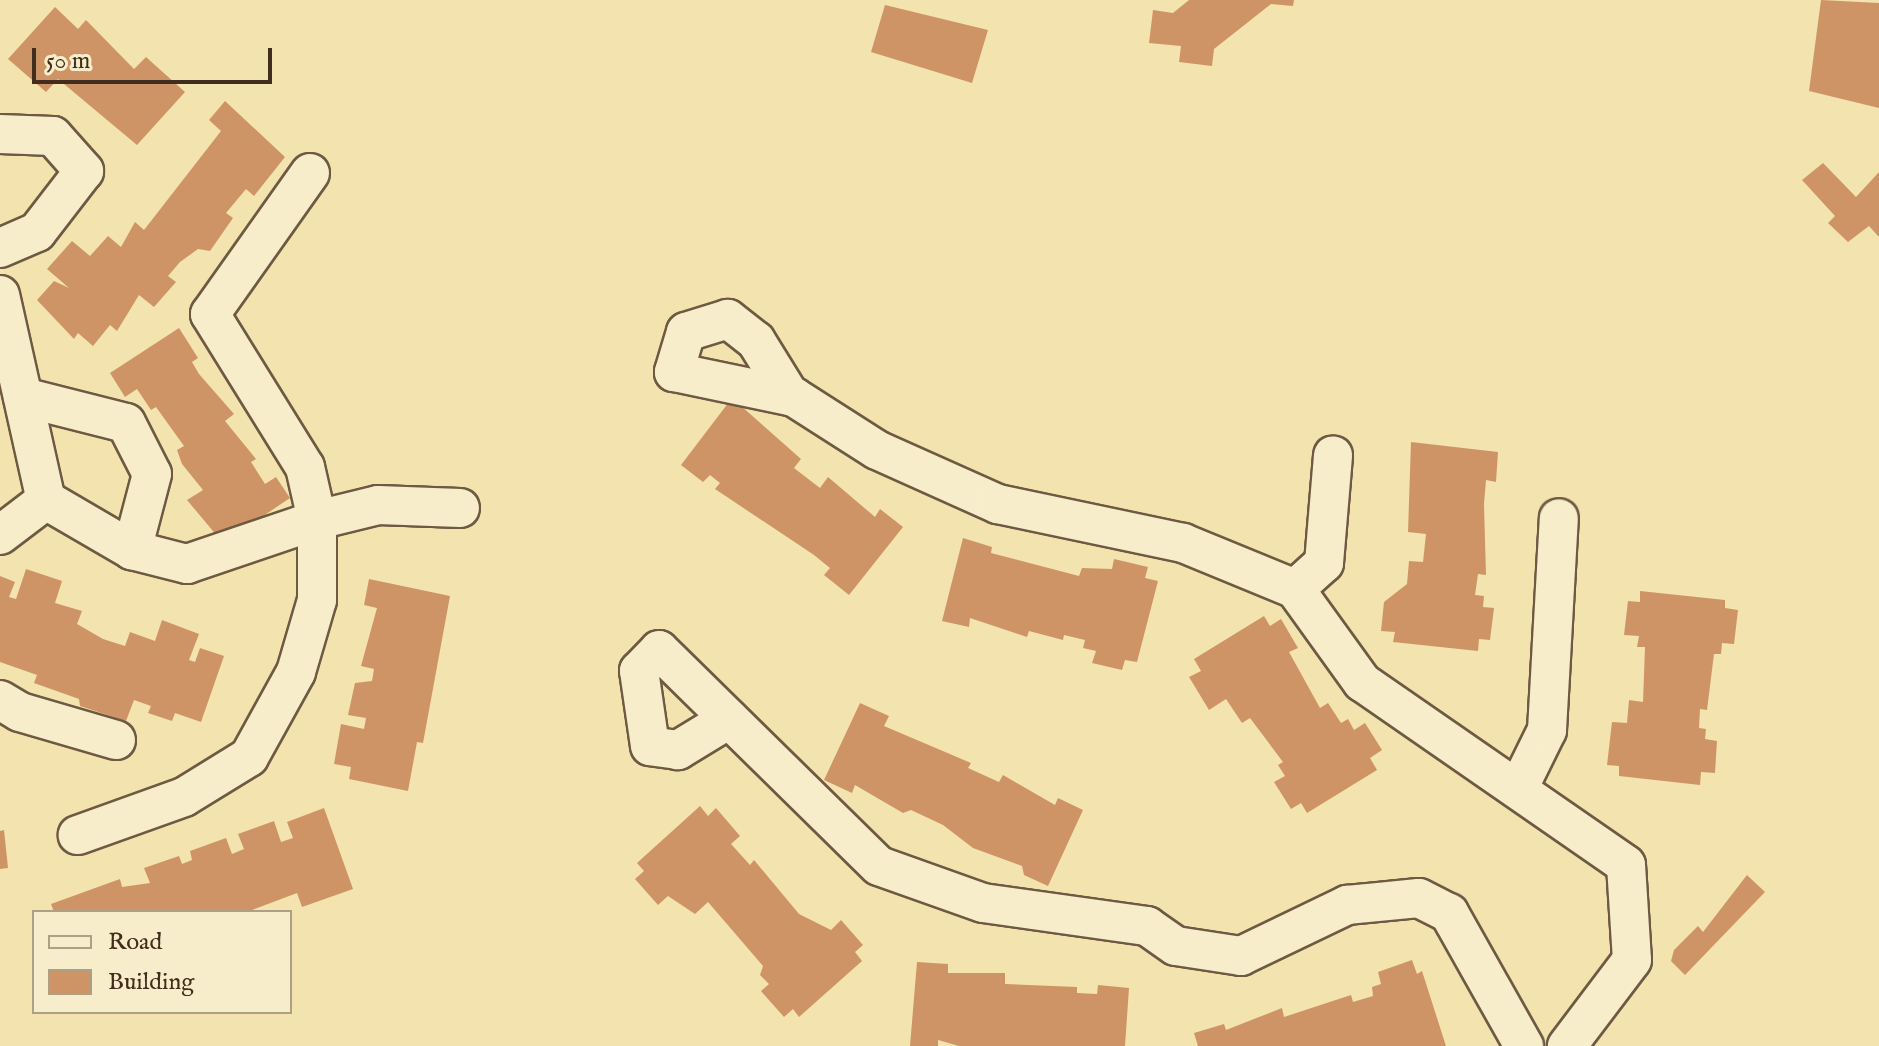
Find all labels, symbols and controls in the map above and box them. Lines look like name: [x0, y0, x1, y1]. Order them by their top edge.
scale bar: [36, 32, 276, 82]
text: 50 m: [46, 46, 90, 77]
legend: [32, 910, 292, 1014]
text: Road: [108, 927, 162, 958]
text: Building: [108, 967, 194, 998]

